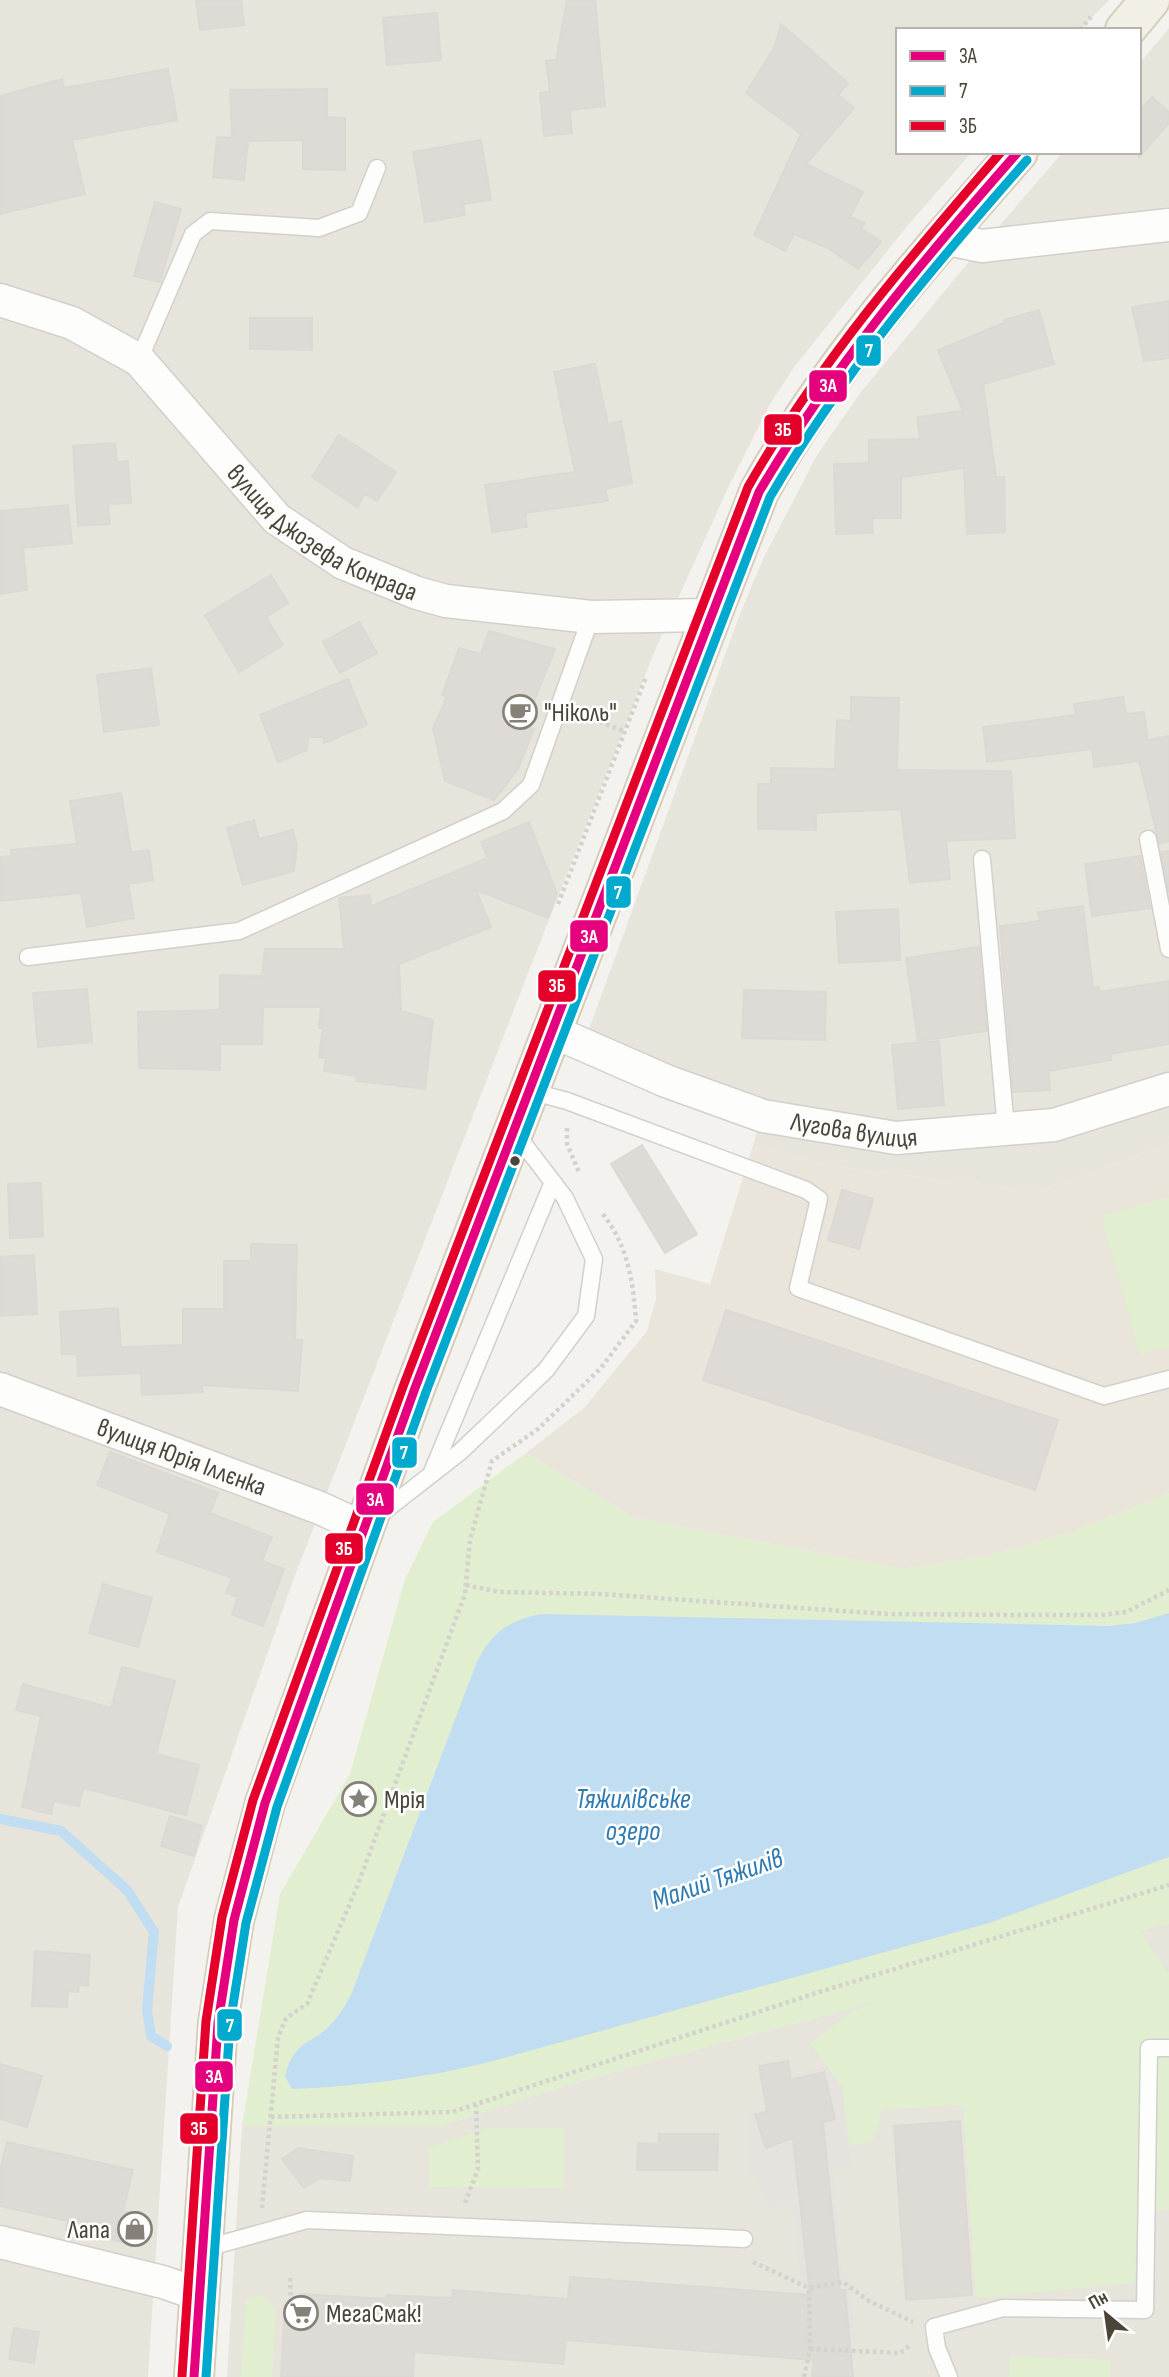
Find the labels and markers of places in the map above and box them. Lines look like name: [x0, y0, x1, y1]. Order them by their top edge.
cafe icon: "Ніколь": [501, 693, 539, 731]
place label: "Ніколь": [544, 698, 617, 729]
unlabelled marker: [508, 1154, 522, 1168]
place icon: Мрія: [340, 1780, 378, 1818]
place label: Мрія: [384, 1785, 425, 1816]
shop icon: Лапа: [116, 2210, 154, 2248]
place label: Лапа: [66, 2215, 110, 2246]
supermarket icon: МегаСмак!: [282, 2294, 320, 2332]
place label: МегаСмак!: [326, 2299, 422, 2330]

